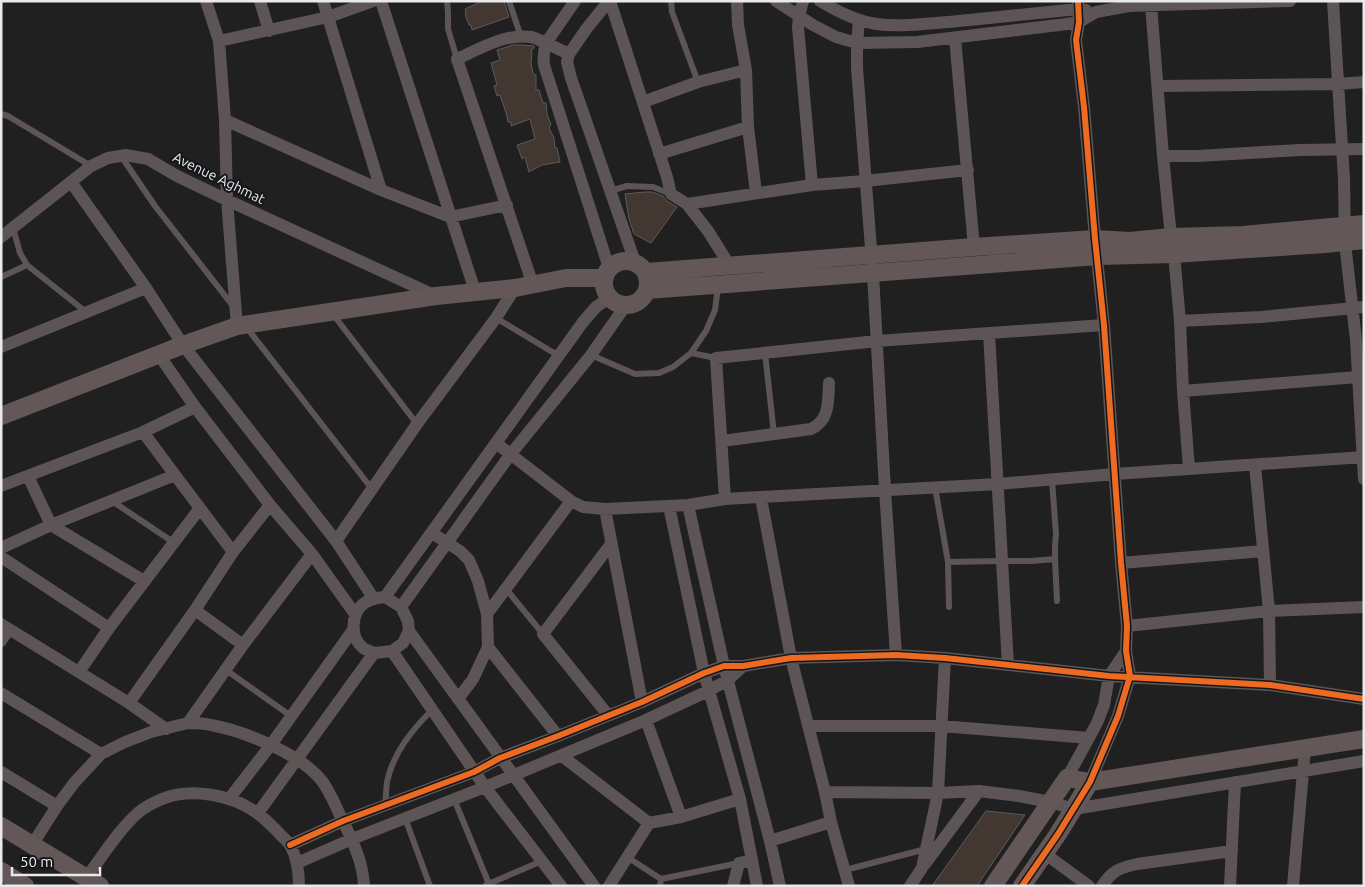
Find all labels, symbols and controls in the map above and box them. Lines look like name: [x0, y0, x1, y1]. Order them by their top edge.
street label: Avenue Aghmat: [170, 149, 268, 207]
scale bar: [12, 844, 100, 876]
text: 50 m: [20, 853, 53, 870]

